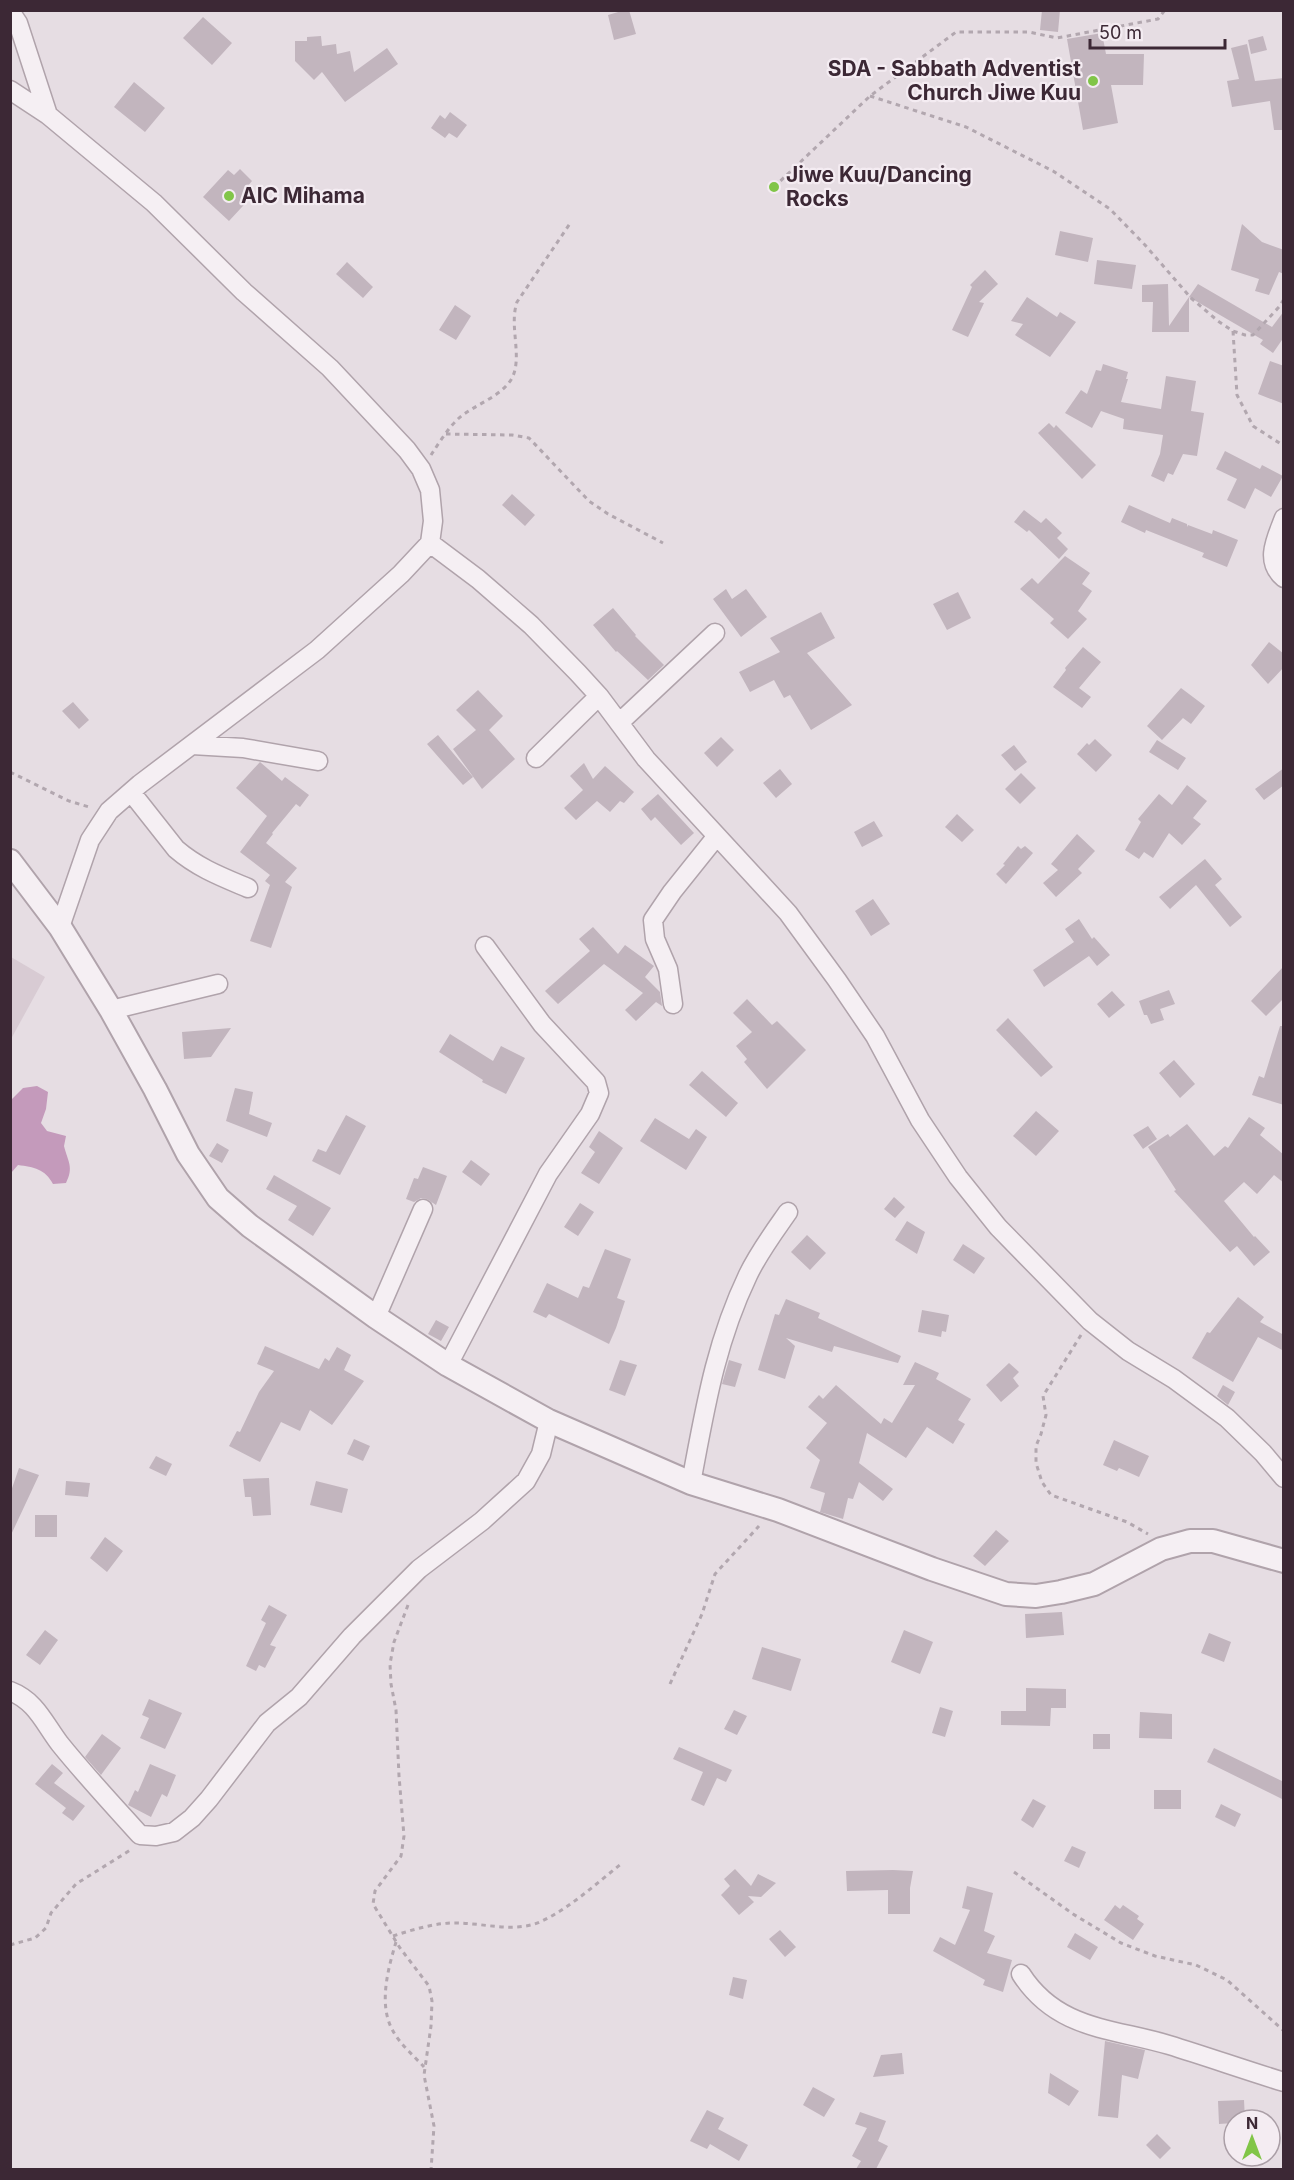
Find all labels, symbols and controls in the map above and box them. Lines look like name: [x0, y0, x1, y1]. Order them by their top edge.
scale bar: [1090, 12, 1225, 50]
text: 50 m: [1099, 22, 1142, 43]
place label: SDA - Sabbath Adventist Church Jiwe Kuu: [828, 56, 1081, 105]
marker: SDA - Sabbath Adventist Church Jiwe Kuu: [1086, 74, 1100, 88]
place label: Jiwe Kuu/Dancing Rocks: [786, 162, 972, 211]
marker: Jiwe Kuu/Dancing Rocks: [767, 180, 781, 194]
place label: AIC Mihama: [241, 183, 365, 208]
marker: AIC Mihama: [222, 189, 236, 203]
north arrow: [1222, 2108, 1282, 2168]
text: N: [1246, 2113, 1258, 2133]

